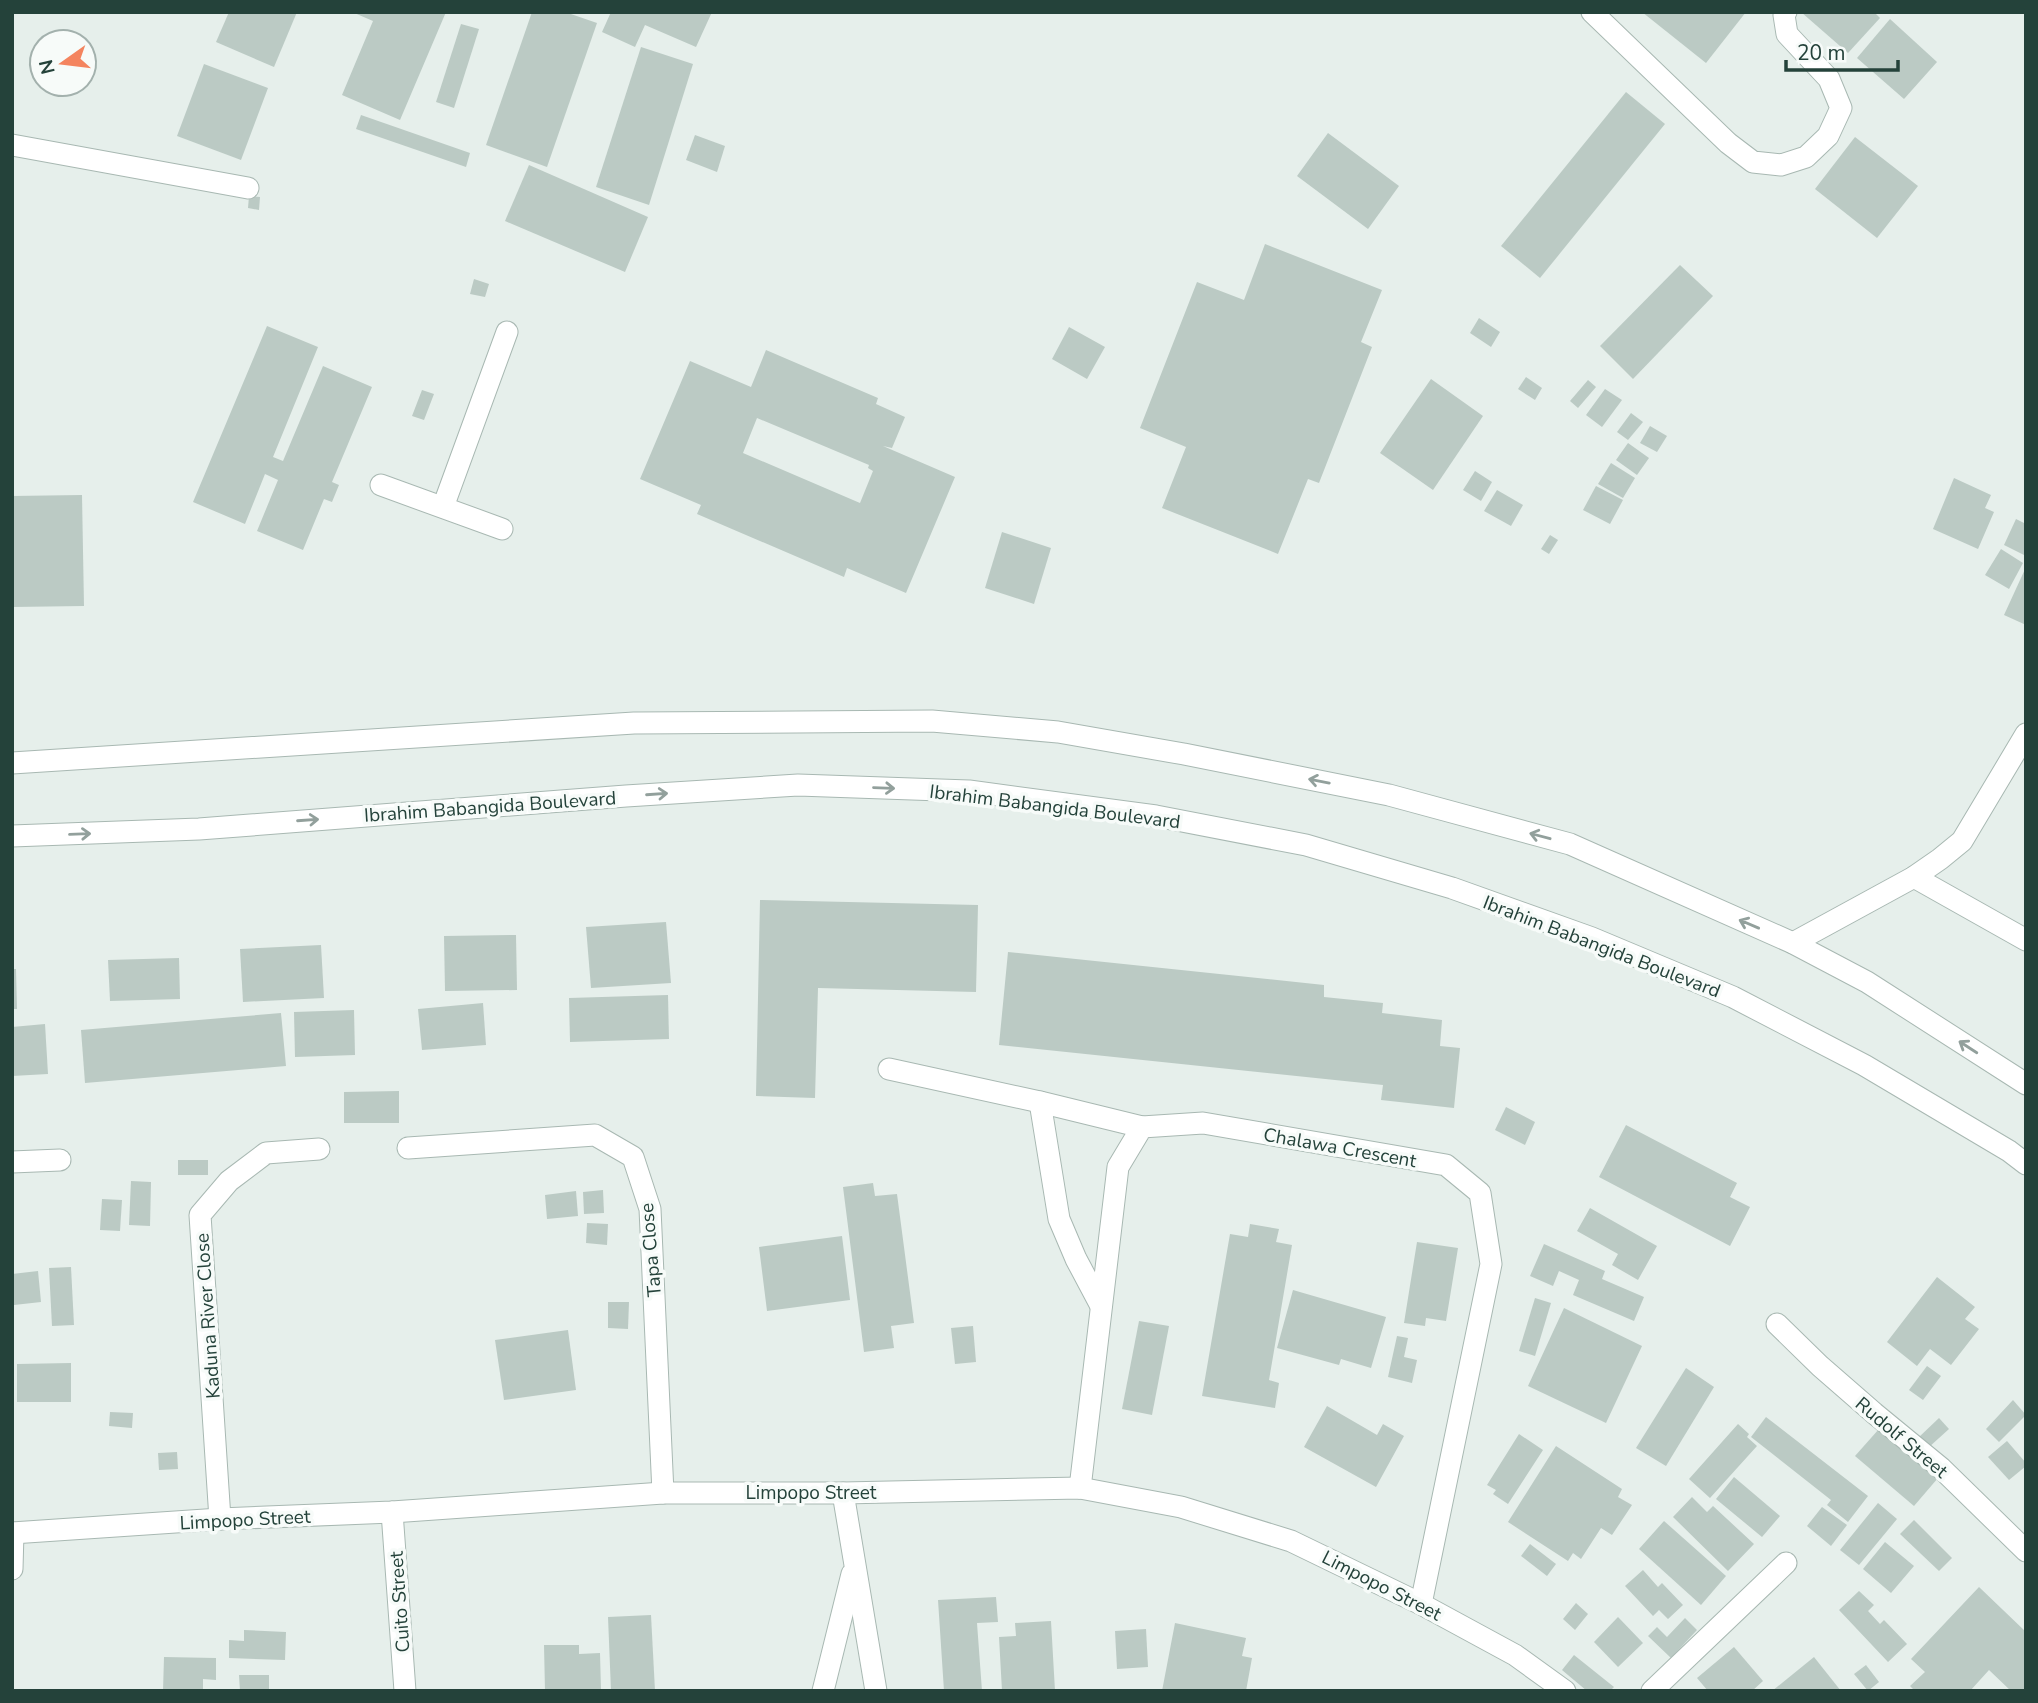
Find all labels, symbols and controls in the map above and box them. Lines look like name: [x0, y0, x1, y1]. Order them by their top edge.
north arrow: [28, 28, 98, 98]
scale bar: [1786, 28, 1898, 72]
text: 20 m: [1797, 39, 1846, 67]
text: N: [33, 57, 62, 77]
one-way arrow: [1308, 773, 1331, 787]
street label: Ibrahim Babangida Boulevard: [928, 779, 1182, 835]
one-way arrow: [872, 782, 895, 795]
street label: Ibrahim Babangida Boulevard: [363, 785, 617, 829]
one-way arrow: [645, 787, 667, 800]
one-way arrow: [296, 813, 318, 826]
one-way arrow: [69, 827, 92, 840]
one-way arrow: [1529, 829, 1552, 842]
street label: Ibrahim Babangida Boulevard: [1479, 890, 1724, 1004]
one-way arrow: [1739, 917, 1760, 930]
one-way arrow: [1959, 1040, 1979, 1054]
street label: Chalawa Crescent: [1261, 1122, 1419, 1174]
street label: Tapa Close: [634, 1202, 668, 1298]
street label: Kaduna River Close: [189, 1232, 227, 1400]
street label: Rudolf Street: [1850, 1391, 1953, 1484]
street label: Limpopo Street: [746, 1480, 877, 1506]
street label: Limpopo Street: [179, 1504, 311, 1536]
street label: Limpopo Street: [1317, 1545, 1446, 1627]
street label: Cuito Street: [383, 1550, 417, 1653]

